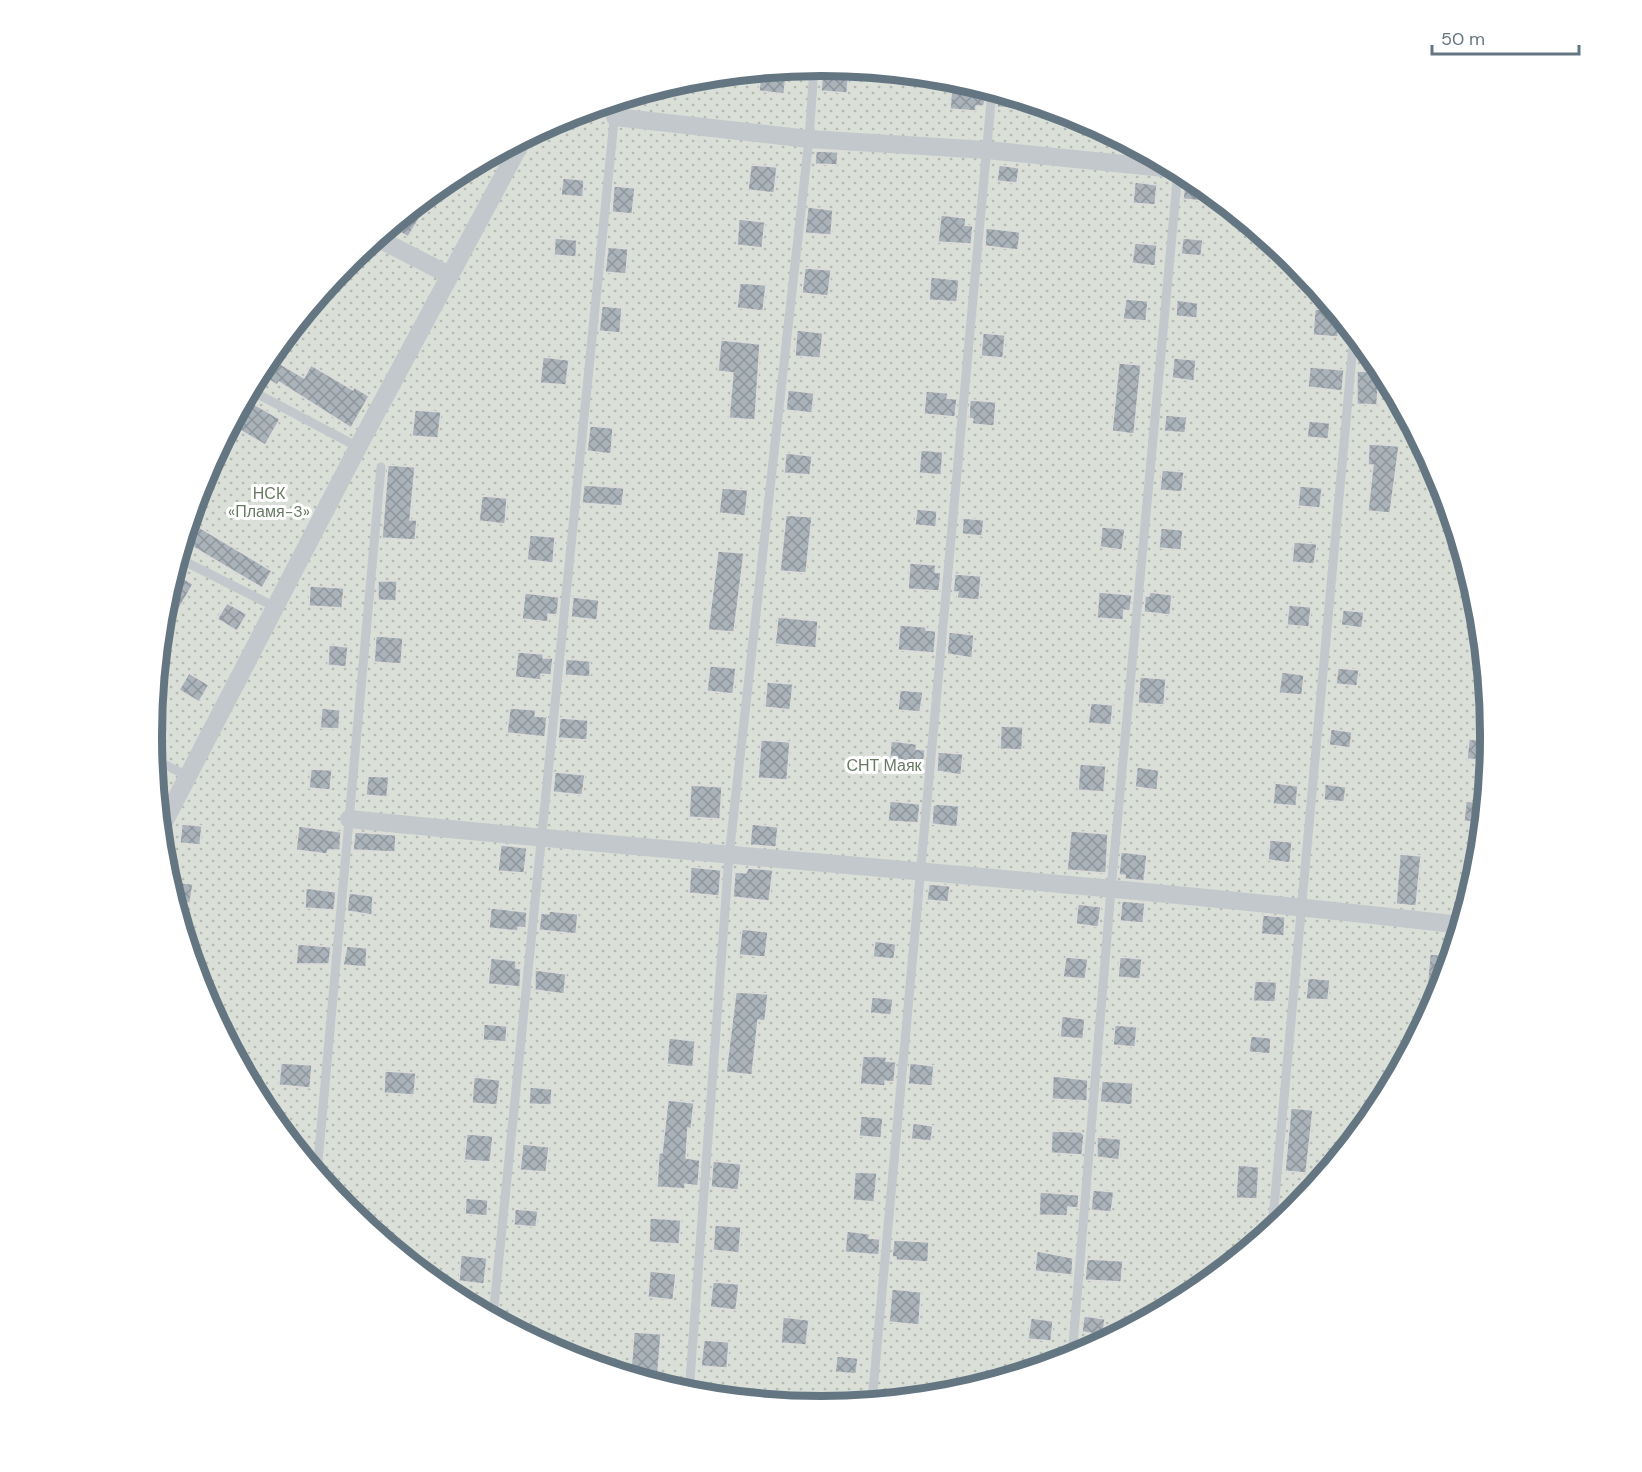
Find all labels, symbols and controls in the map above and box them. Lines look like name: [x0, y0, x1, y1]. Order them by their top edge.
scale bar: [1432, 18, 1579, 56]
text: 50 m: [1441, 27, 1485, 51]
park label: НСК «Пламя-3»: [228, 483, 310, 522]
park label: СНТ Маяк: [846, 755, 923, 776]

